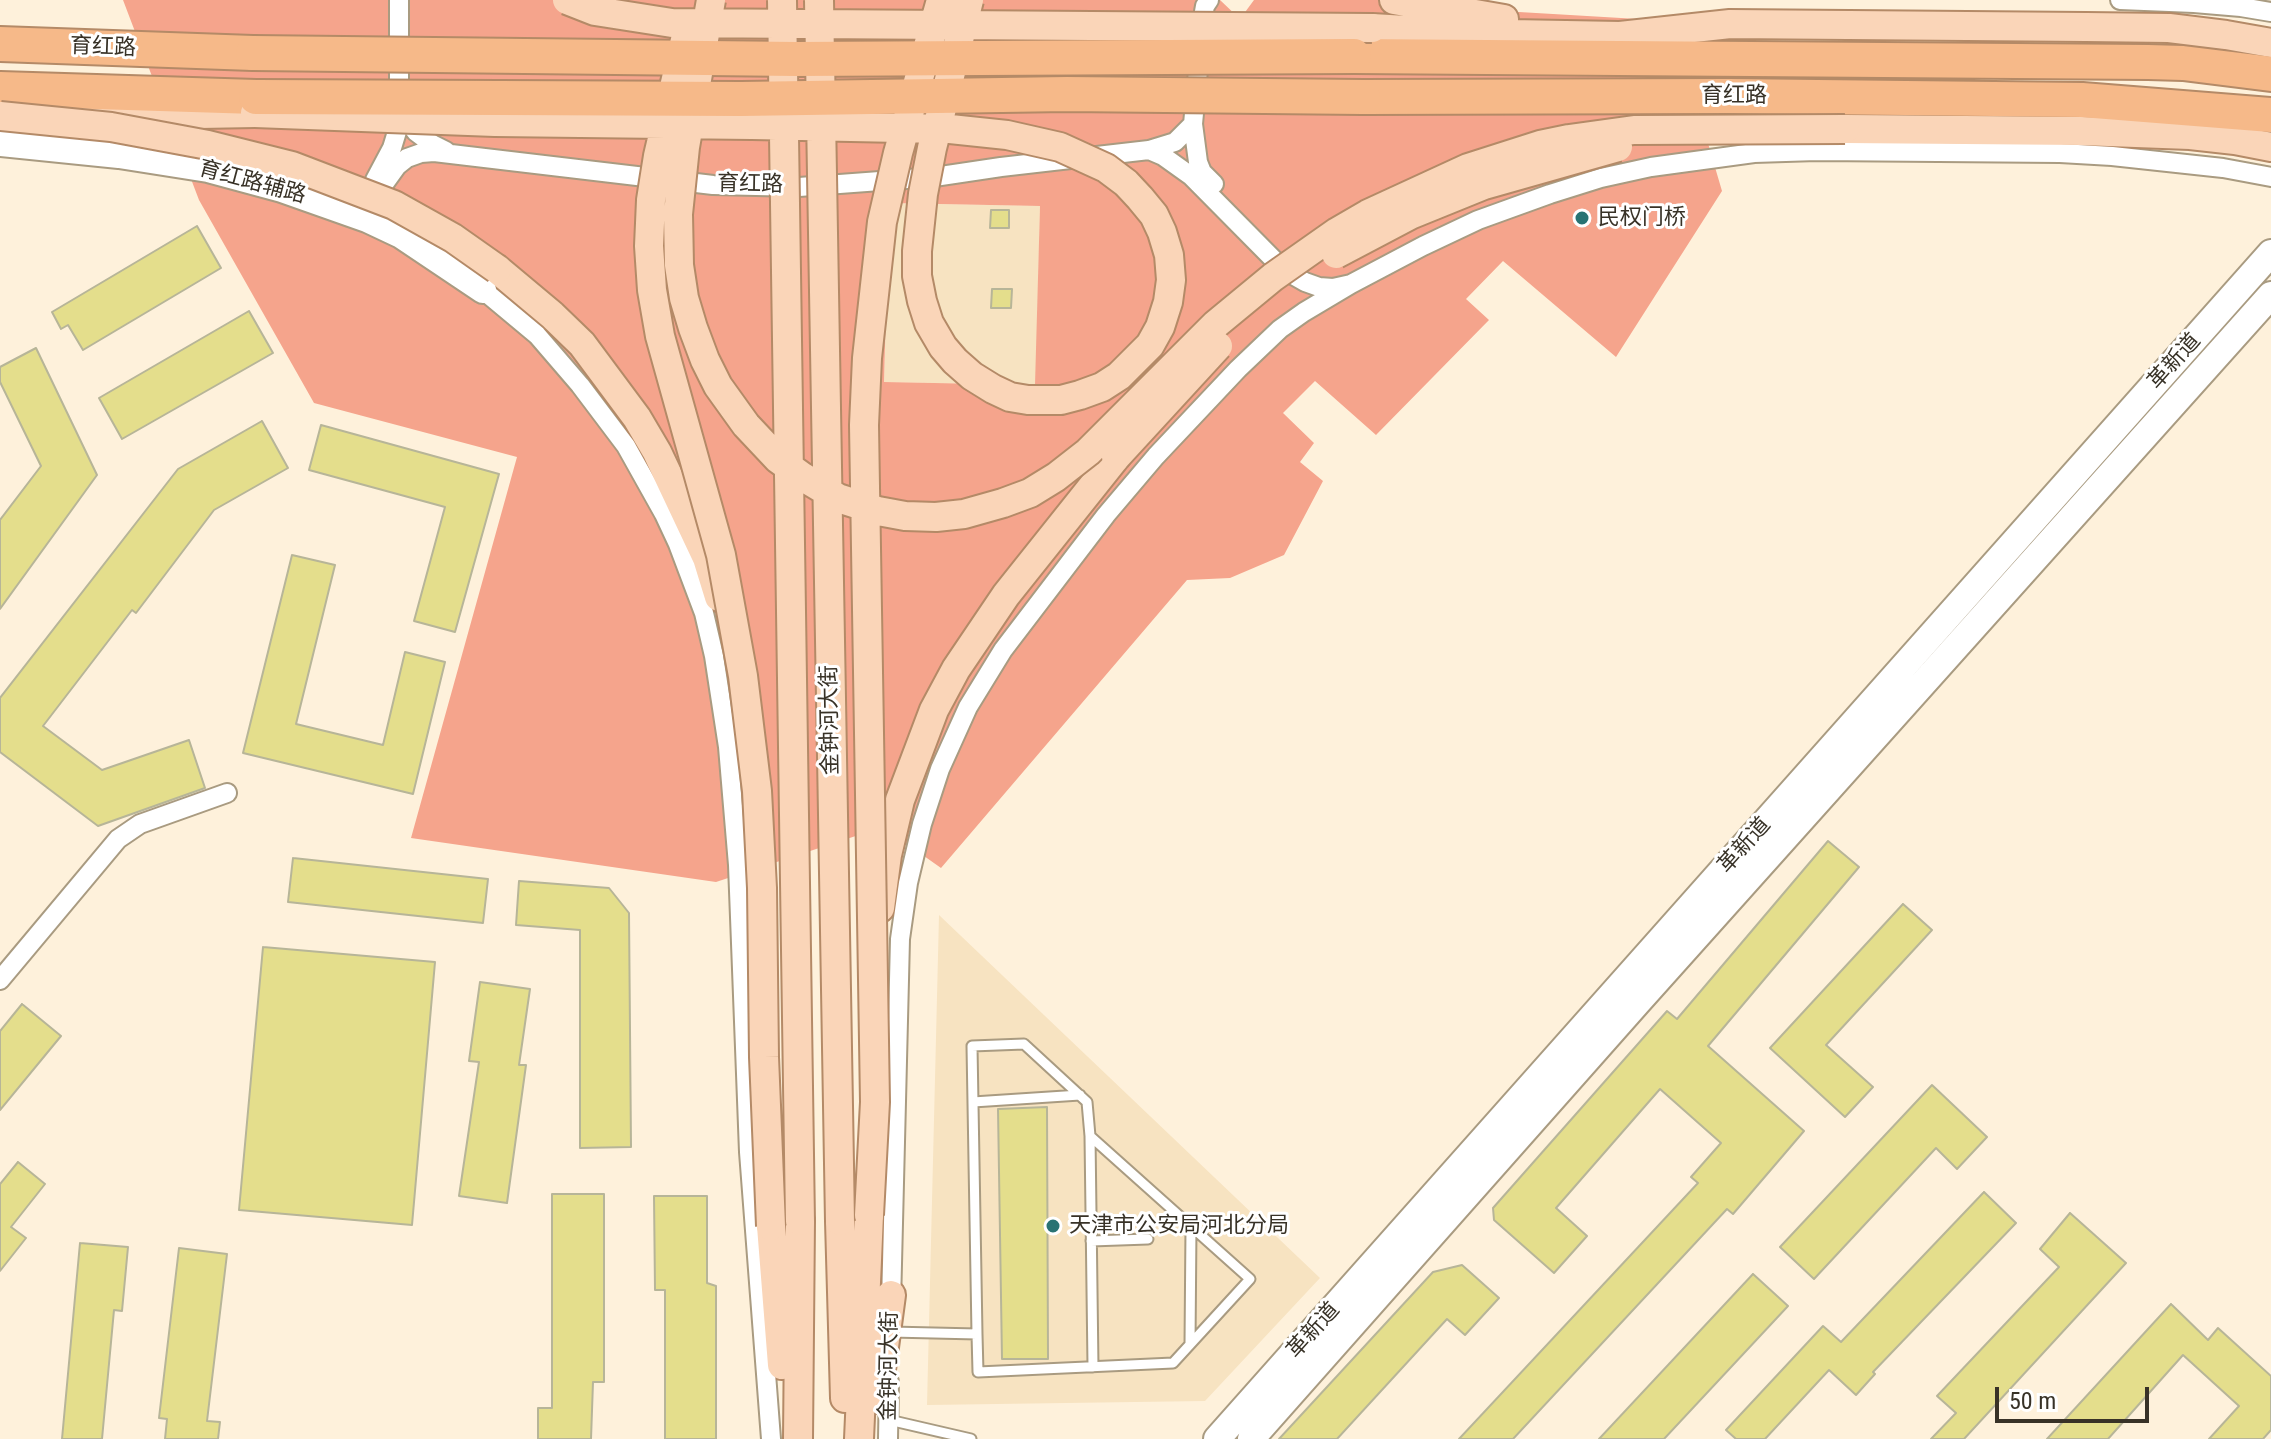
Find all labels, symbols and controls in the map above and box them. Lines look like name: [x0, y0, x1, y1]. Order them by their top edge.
street label: 育红路: [70, 34, 136, 62]
street label: 育红路: [1701, 83, 1767, 109]
street label: 育红路辅路: [195, 156, 309, 210]
street label: 育红路: [717, 171, 783, 199]
place label: 民权门桥: [1598, 205, 1686, 231]
marker: 民权门桥: [1573, 209, 1591, 227]
street label: 革新道: [2143, 329, 2207, 395]
street label: 金钟河大街: [817, 665, 845, 775]
street label: 革新道: [1713, 813, 1777, 879]
place label: 天津市公安局河北分局: [1069, 1213, 1289, 1239]
marker: 天津市公安局河北分局: [1044, 1217, 1062, 1235]
street label: 革新道: [1282, 1298, 1346, 1364]
street label: 金钟河大街: [876, 1311, 904, 1421]
scale bar: [1999, 1371, 2153, 1421]
text: 50 m: [2009, 1387, 2056, 1415]

